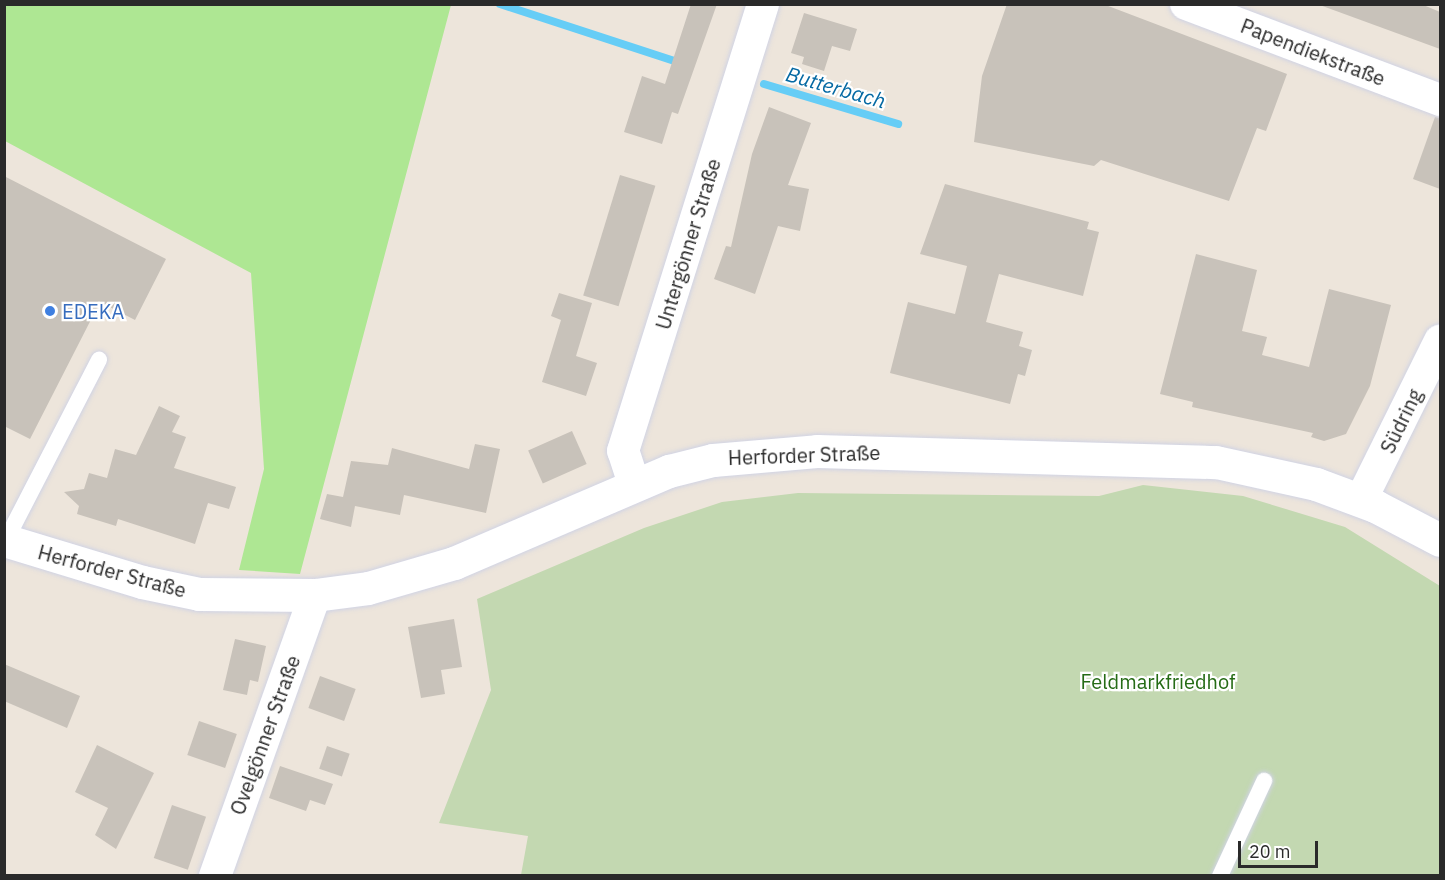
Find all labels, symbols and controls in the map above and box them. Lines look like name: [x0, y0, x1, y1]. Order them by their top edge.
street label: Papendiekstraße: [1237, 13, 1389, 91]
water label: Butterbach: [783, 61, 889, 113]
street label: Untergönner Straße: [651, 156, 725, 332]
place label: EDEKA: [62, 299, 124, 323]
marker: EDEKA: [43, 304, 57, 318]
street label: Südring: [1375, 385, 1427, 457]
street label: Herforder Straße: [727, 440, 881, 470]
street label: Herforder Straße: [35, 540, 189, 602]
street label: Ovelgönner Straße: [225, 652, 305, 818]
park label: Feldmarkfriedhof: [1080, 669, 1236, 693]
scale bar: [1241, 829, 1320, 867]
text: 20 m: [1249, 840, 1291, 863]

